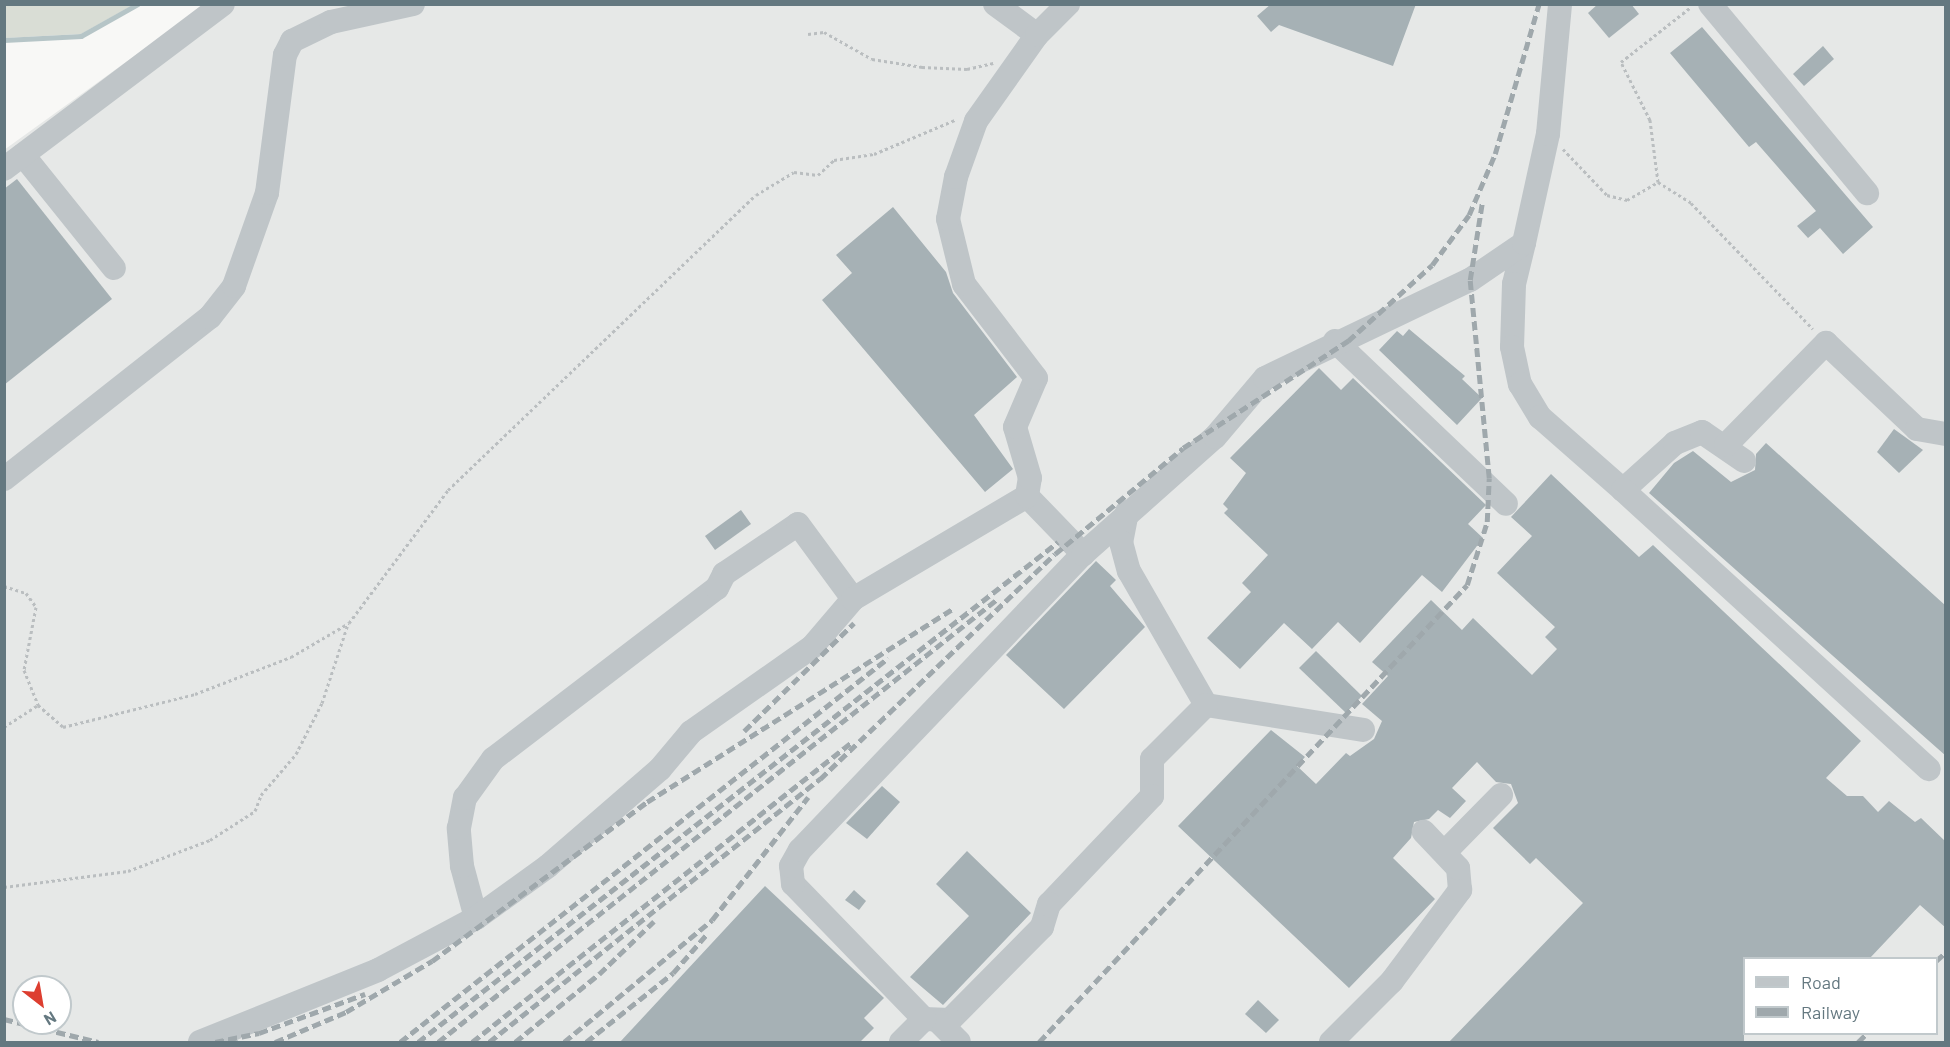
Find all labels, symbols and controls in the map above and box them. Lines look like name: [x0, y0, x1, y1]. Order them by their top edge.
legend: [1743, 957, 1938, 1035]
text: Road: [1801, 971, 1841, 993]
north arrow: [12, 975, 72, 1035]
text: Railway: [1801, 1001, 1860, 1023]
text: N: [41, 1008, 60, 1030]

